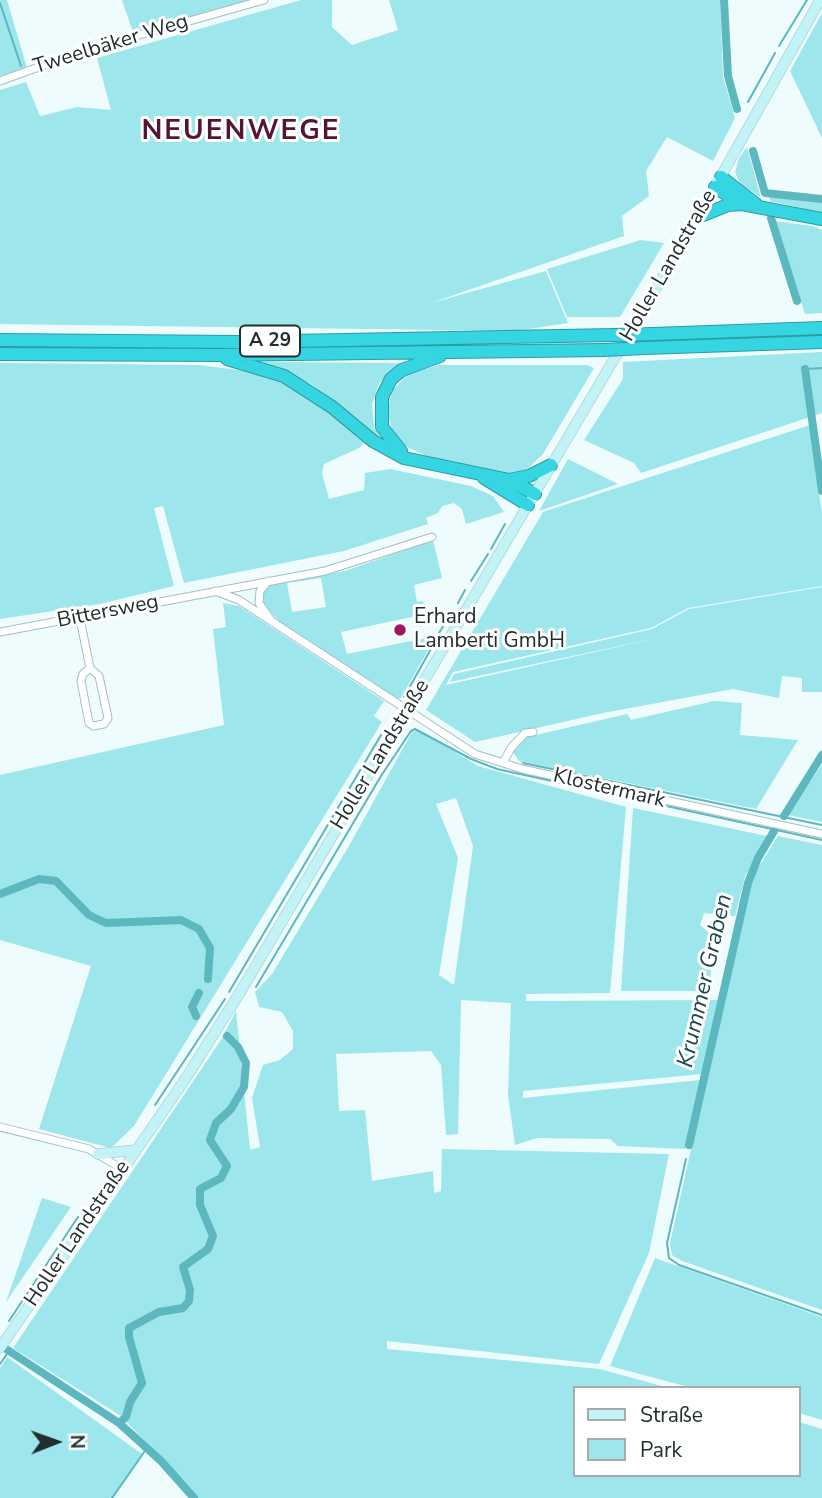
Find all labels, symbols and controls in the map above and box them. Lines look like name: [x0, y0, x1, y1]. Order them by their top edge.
street label: Tweelbäker Weg: [31, 10, 191, 80]
district label: NEUENWEGE: [143, 115, 339, 149]
street label: Holler Landstraße: [615, 186, 723, 346]
road number: A 29: [240, 326, 300, 356]
street label: Bittersweg: [55, 590, 161, 634]
place label: Erhard Lamberti GmbH: [414, 605, 565, 655]
marker: Erhard Lamberti GmbH: [392, 622, 408, 638]
street label: Holler Landstraße: [326, 675, 436, 835]
street label: Klostermark: [551, 764, 667, 814]
water label: Krummer Graben: [673, 892, 739, 1070]
street label: Holler Landstraße: [20, 1156, 136, 1312]
legend: [574, 1386, 801, 1477]
text: Straße: [640, 1401, 703, 1429]
north arrow: [21, 1407, 91, 1477]
text: N: [64, 1434, 90, 1449]
text: Park: [640, 1436, 682, 1464]

